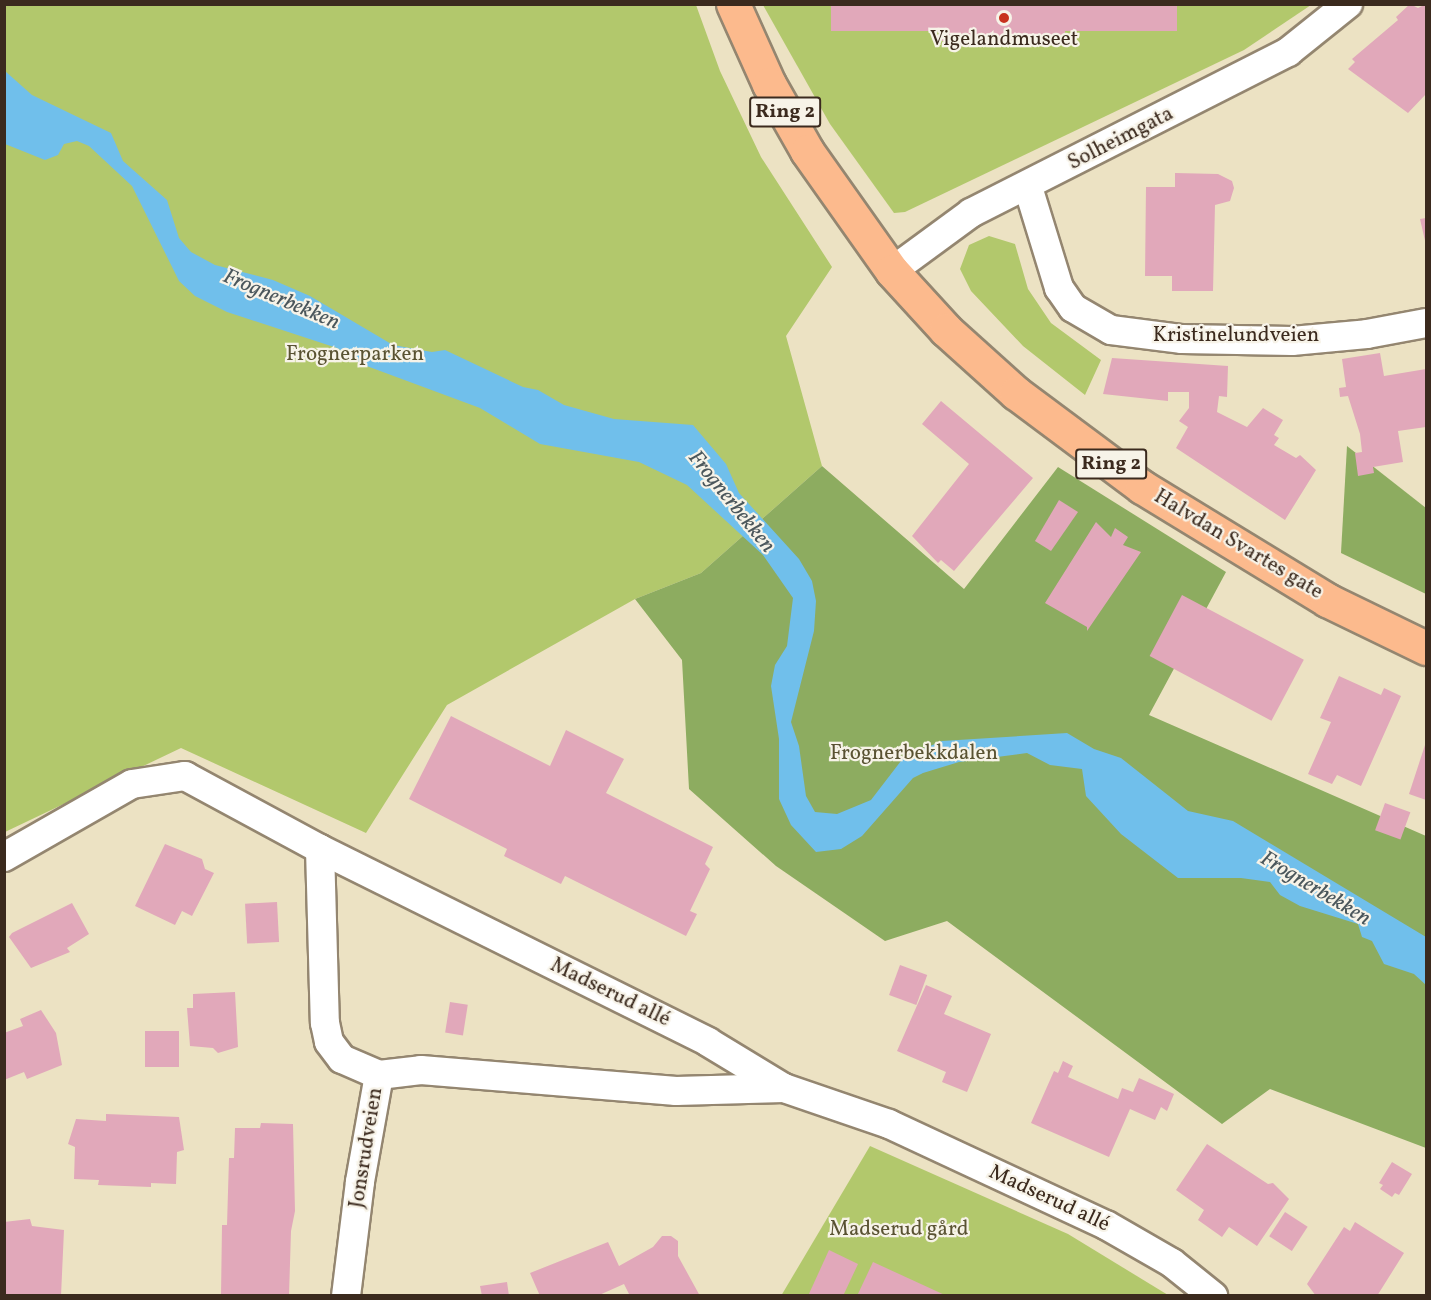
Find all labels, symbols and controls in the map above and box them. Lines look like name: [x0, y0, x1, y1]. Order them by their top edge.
marker: Vigelandmuseet: [997, 11, 1011, 25]
place label: Vigelandmuseet: [930, 27, 1078, 53]
road number: Ring 2: [749, 95, 821, 129]
street label: Solheimgata: [1064, 102, 1178, 176]
water label: Frognerbekken: [219, 264, 343, 336]
street label: Kristinelundveien: [1153, 323, 1319, 349]
park label: Frognerparken: [286, 342, 424, 368]
water label: Frognerbekken: [682, 446, 780, 558]
road number: Ring 2: [1075, 447, 1147, 481]
street label: Halvdan Svartes gate: [1149, 485, 1327, 605]
park label: Frognerbekkdalen: [830, 741, 998, 767]
water label: Frognerbekken: [1255, 846, 1375, 932]
street label: Madserud allé: [546, 953, 674, 1033]
street label: Jonsrudveien: [345, 1086, 389, 1210]
street label: Madserud allé: [985, 1160, 1113, 1238]
park label: Madserud gård: [829, 1217, 969, 1243]

